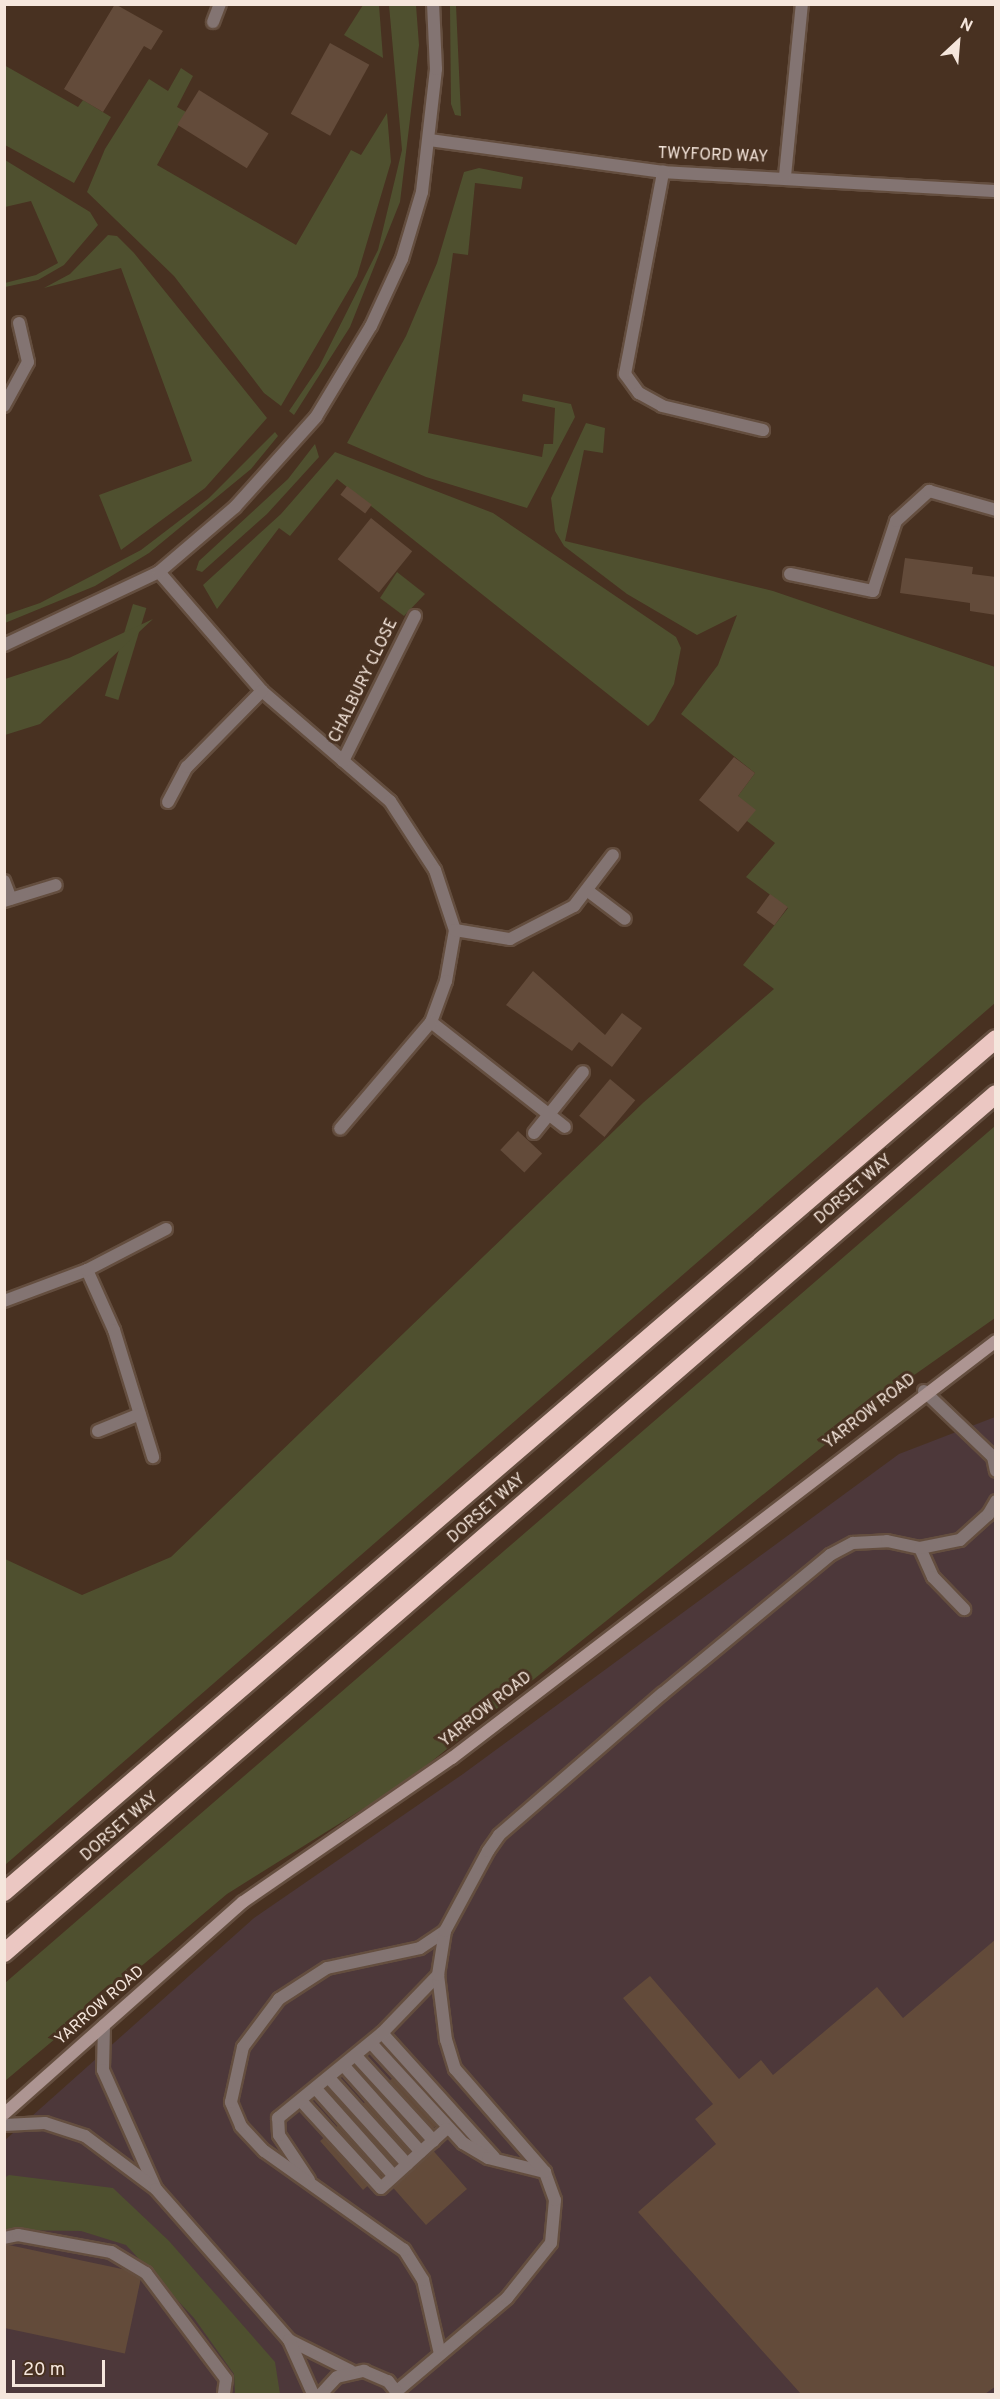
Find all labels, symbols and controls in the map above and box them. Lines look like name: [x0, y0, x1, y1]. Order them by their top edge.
north arrow: [928, 12, 988, 72]
text: N: [956, 14, 975, 37]
street label: TWYFORD WAY: [657, 144, 769, 168]
street label: CHALBURY CLOSE: [325, 616, 403, 746]
street label: DORSET WAY: [811, 1151, 897, 1229]
street label: YARROW ROAD: [820, 1370, 920, 1454]
street label: DORSET WAY: [444, 1470, 530, 1548]
street label: YARROW ROAD: [436, 1668, 536, 1752]
street label: DORSET WAY: [77, 1788, 163, 1866]
street label: YARROW ROAD: [51, 1962, 149, 2050]
scale bar: [15, 2348, 108, 2386]
text: 20 m: [23, 2359, 65, 2382]

